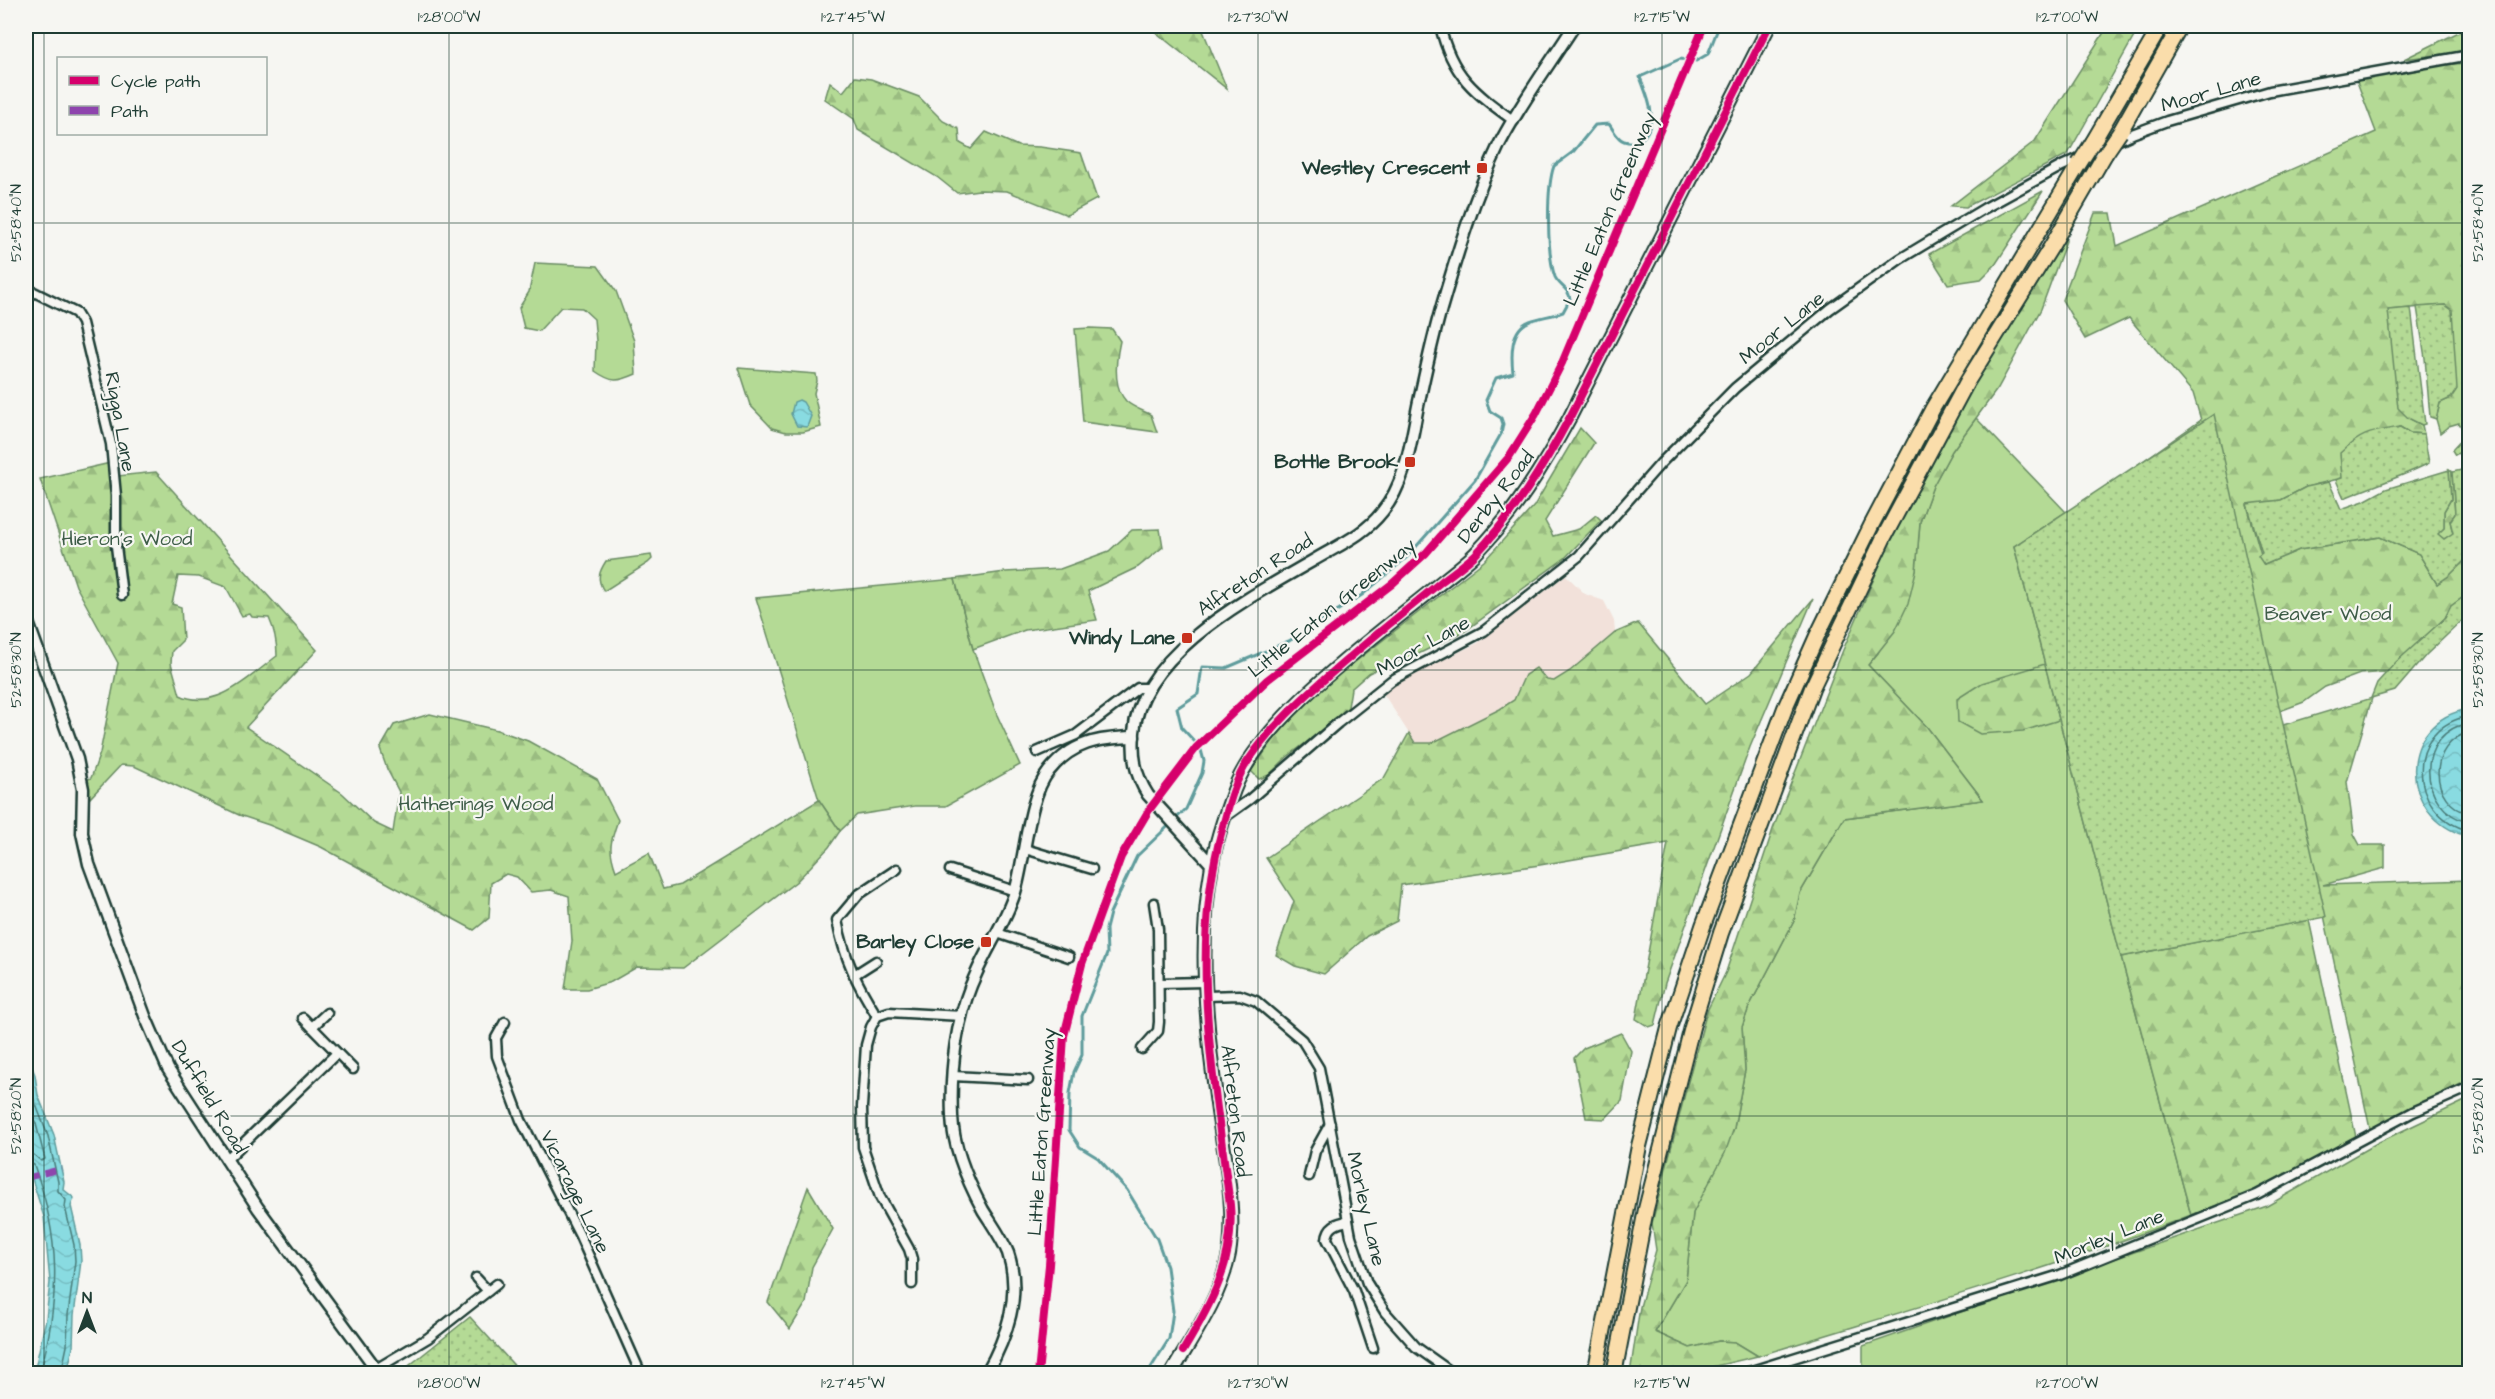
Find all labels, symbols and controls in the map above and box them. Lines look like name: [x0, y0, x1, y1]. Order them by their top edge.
text: 1°28'00"W: [418, 7, 480, 28]
text: 1°27'45"W: [821, 7, 885, 28]
text: 1°27'30"W: [1228, 7, 1288, 28]
text: 1°27'15"W: [1634, 7, 1690, 28]
text: 1°27'00"W: [2036, 7, 2098, 28]
legend: [57, 57, 267, 135]
street label: Moor Lane: [2158, 64, 2264, 120]
text: Cycle path: [111, 69, 200, 95]
text: Path: [111, 99, 148, 124]
street label: Little Eaton Greenway: [1556, 108, 1664, 311]
place label: Westley Crescent: [1301, 154, 1471, 183]
marker: Westley Crescent: [1475, 161, 1489, 175]
text: 52°58'40"N: [6, 184, 27, 262]
text: 52°58'40"N: [2468, 184, 2489, 262]
street label: Moor Lane: [1733, 285, 1831, 371]
street label: Rigga Lane: [96, 370, 143, 474]
street label: Derby Road: [1451, 445, 1542, 550]
place label: Bottle Brook: [1274, 448, 1399, 476]
marker: Bottle Brook: [1403, 455, 1417, 469]
park label: Hieron's Wood: [61, 525, 193, 553]
street label: Alfreton Road: [1192, 527, 1318, 623]
street label: Little Eaton Greenway: [1242, 532, 1422, 685]
park label: Beaver Wood: [2264, 600, 2392, 628]
street label: Moor Lane: [1371, 609, 1475, 683]
place label: Windy Lane: [1068, 624, 1175, 653]
marker: Windy Lane: [1180, 631, 1194, 645]
text: 52°58'30"N: [6, 632, 27, 708]
text: 52°58'30"N: [2468, 632, 2489, 708]
park label: Hatherings Wood: [398, 790, 554, 819]
place label: Barley Close: [856, 928, 974, 957]
marker: Barley Close: [979, 935, 993, 949]
street label: Little Eaton Greenway: [1021, 1027, 1064, 1237]
street label: Duffield Road: [164, 1035, 254, 1159]
street label: Alfreton Road: [1213, 1043, 1257, 1179]
text: 52°58'20"N: [6, 1078, 27, 1154]
text: 52°58'20"N: [2468, 1078, 2489, 1154]
street label: Vicarage Lane: [532, 1126, 617, 1259]
street label: Morley Lane: [1338, 1149, 1393, 1269]
street label: Morley Lane: [2050, 1202, 2169, 1273]
north arrow: [57, 1282, 117, 1342]
text: N: [82, 1287, 92, 1309]
text: 1°28'00"W: [418, 1373, 480, 1394]
text: 1°27'45"W: [821, 1373, 885, 1394]
text: 1°27'30"W: [1228, 1373, 1288, 1394]
text: 1°27'15"W: [1634, 1373, 1690, 1394]
text: 1°27'00"W: [2036, 1373, 2098, 1394]

